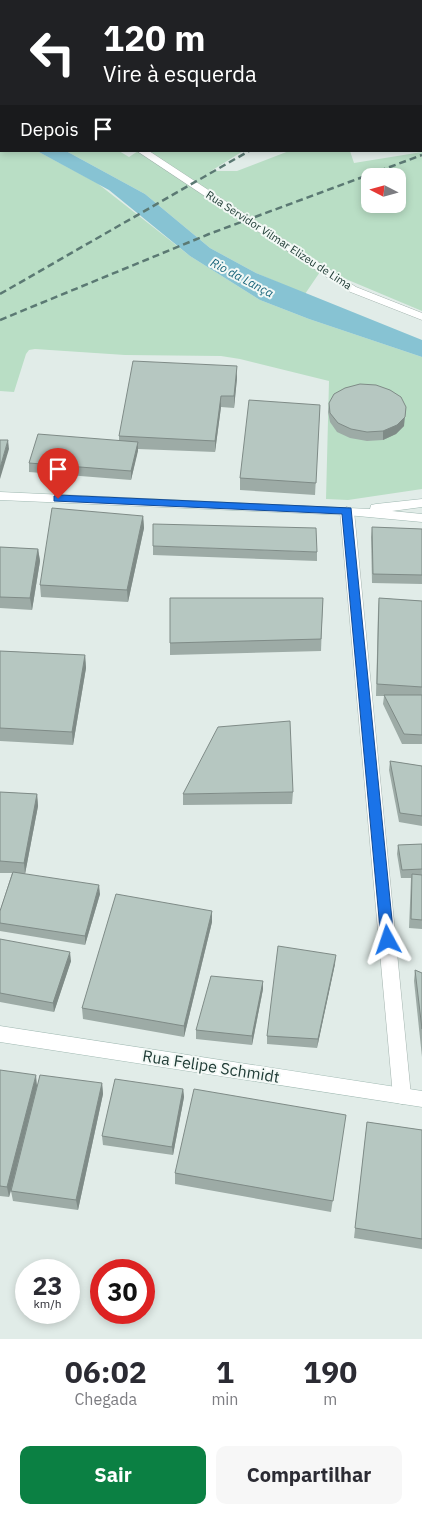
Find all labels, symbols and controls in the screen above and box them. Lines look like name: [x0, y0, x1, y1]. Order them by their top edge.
text: 120 m: [103, 15, 206, 61]
icon: left: [20, 20, 85, 85]
text: Vire à esquerda: [103, 59, 257, 88]
icon: arrive: [89, 115, 117, 143]
text: Depois: [20, 117, 79, 141]
north arrow: [361, 168, 406, 212]
map controls: [361, 168, 406, 213]
street label: Rua Servidor Vilmar Elizeu de Lima: [203, 188, 355, 293]
water label: Rio da Lança: [208, 255, 276, 300]
pin: [37, 448, 79, 499]
icon: arrive: [44, 455, 72, 483]
position arrow: [361, 913, 413, 965]
street label: Rua Felipe Schmidt: [141, 1045, 281, 1087]
speed limit sign: 30: [90, 1259, 155, 1324]
text: 23: [32, 1269, 63, 1302]
text: km/h: [33, 1296, 62, 1311]
text: 06:02: [65, 1352, 147, 1391]
text: 1: [216, 1352, 234, 1391]
text: 190: [303, 1352, 357, 1391]
text: Chegada: [74, 1389, 137, 1409]
text: min: [211, 1389, 238, 1409]
text: m: [323, 1389, 337, 1409]
button: Sair: [20, 1446, 206, 1504]
button: Compartilhar: [216, 1446, 402, 1504]

